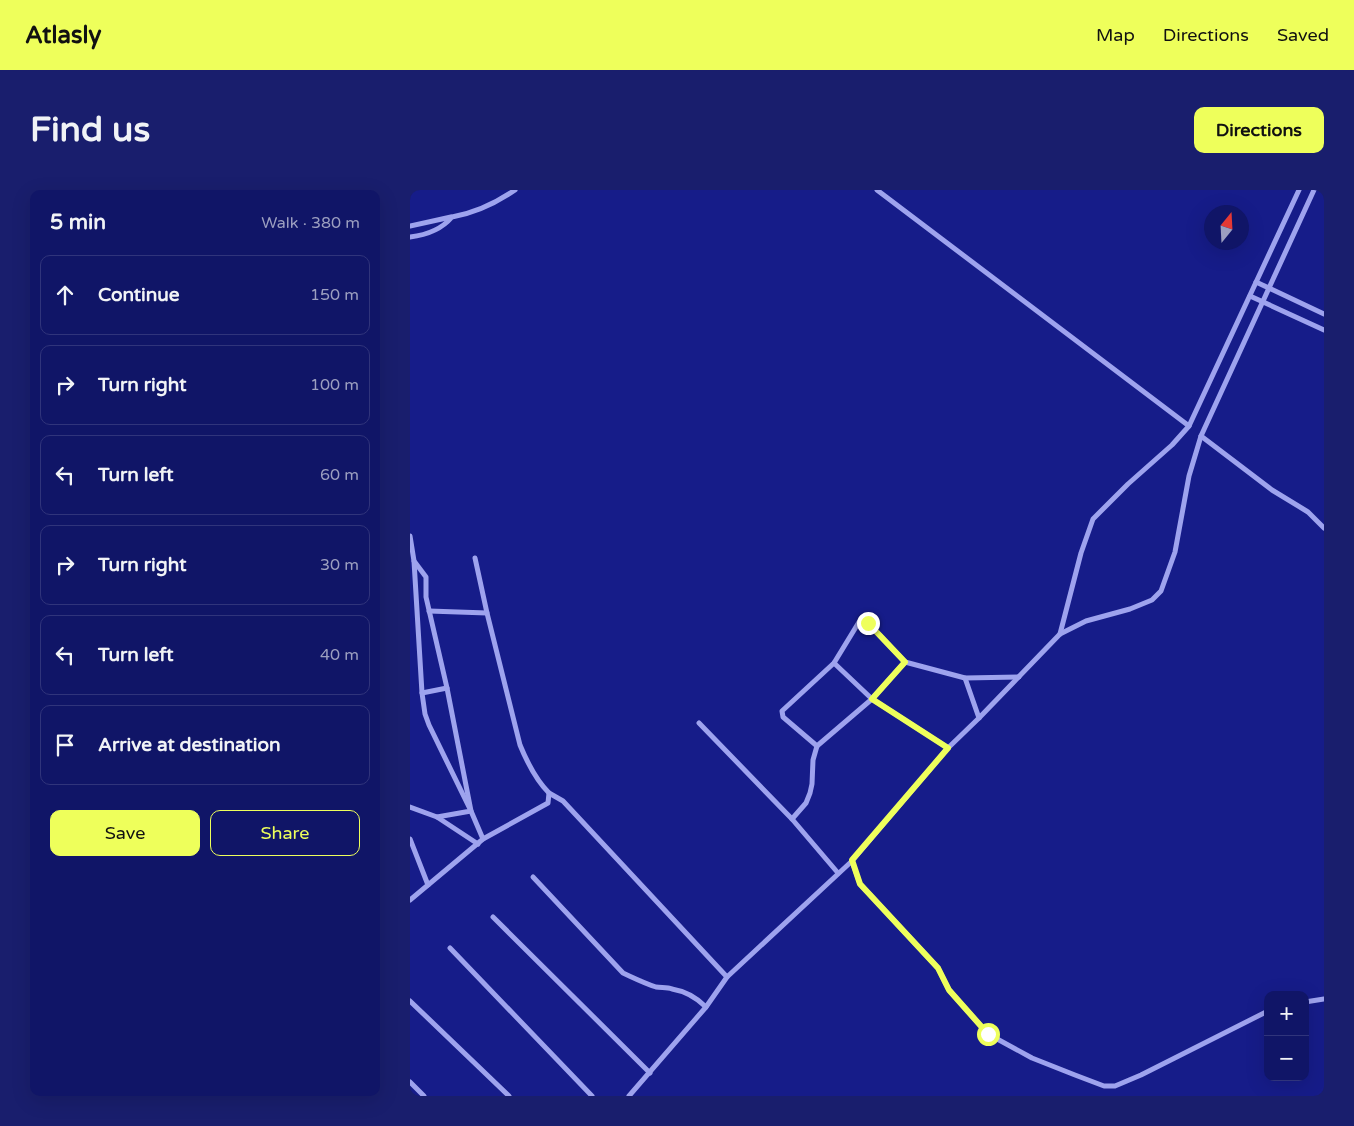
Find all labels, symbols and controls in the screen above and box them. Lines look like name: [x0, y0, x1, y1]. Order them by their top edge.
text: Atlasly: [25, 21, 101, 50]
text: Map: [1096, 24, 1135, 46]
text: Directions: [1163, 24, 1249, 46]
text: Saved: [1277, 24, 1329, 46]
button: Directions: [1194, 107, 1324, 153]
text: Find us: [30, 109, 150, 151]
north arrow: [1204, 205, 1249, 250]
text: 5 min: [50, 210, 106, 235]
text: Walk · 380 m: [261, 213, 360, 233]
icon: ahead: [51, 281, 79, 309]
text: Continue: [98, 284, 180, 306]
text: 150 m: [310, 285, 359, 305]
icon: right: [51, 371, 79, 399]
text: Turn right: [98, 374, 186, 396]
text: 100 m: [310, 375, 359, 395]
icon: left: [51, 461, 79, 489]
text: Turn left: [98, 464, 174, 486]
text: 60 m: [320, 465, 359, 485]
icon: right: [51, 551, 79, 579]
text: Turn right: [98, 554, 186, 576]
text: 30 m: [320, 555, 359, 575]
route end: [857, 612, 880, 635]
icon: left: [51, 641, 79, 669]
text: Turn left: [98, 644, 174, 666]
text: 40 m: [320, 645, 359, 665]
icon: arrive: [51, 731, 79, 759]
text: Arrive at destination: [98, 734, 281, 756]
button: Save: [50, 810, 200, 856]
button: Share: [210, 810, 360, 856]
map controls: [1264, 991, 1309, 1081]
button: +: [1264, 991, 1309, 1036]
route start: [977, 1023, 1000, 1046]
button: −: [1264, 1036, 1309, 1081]

